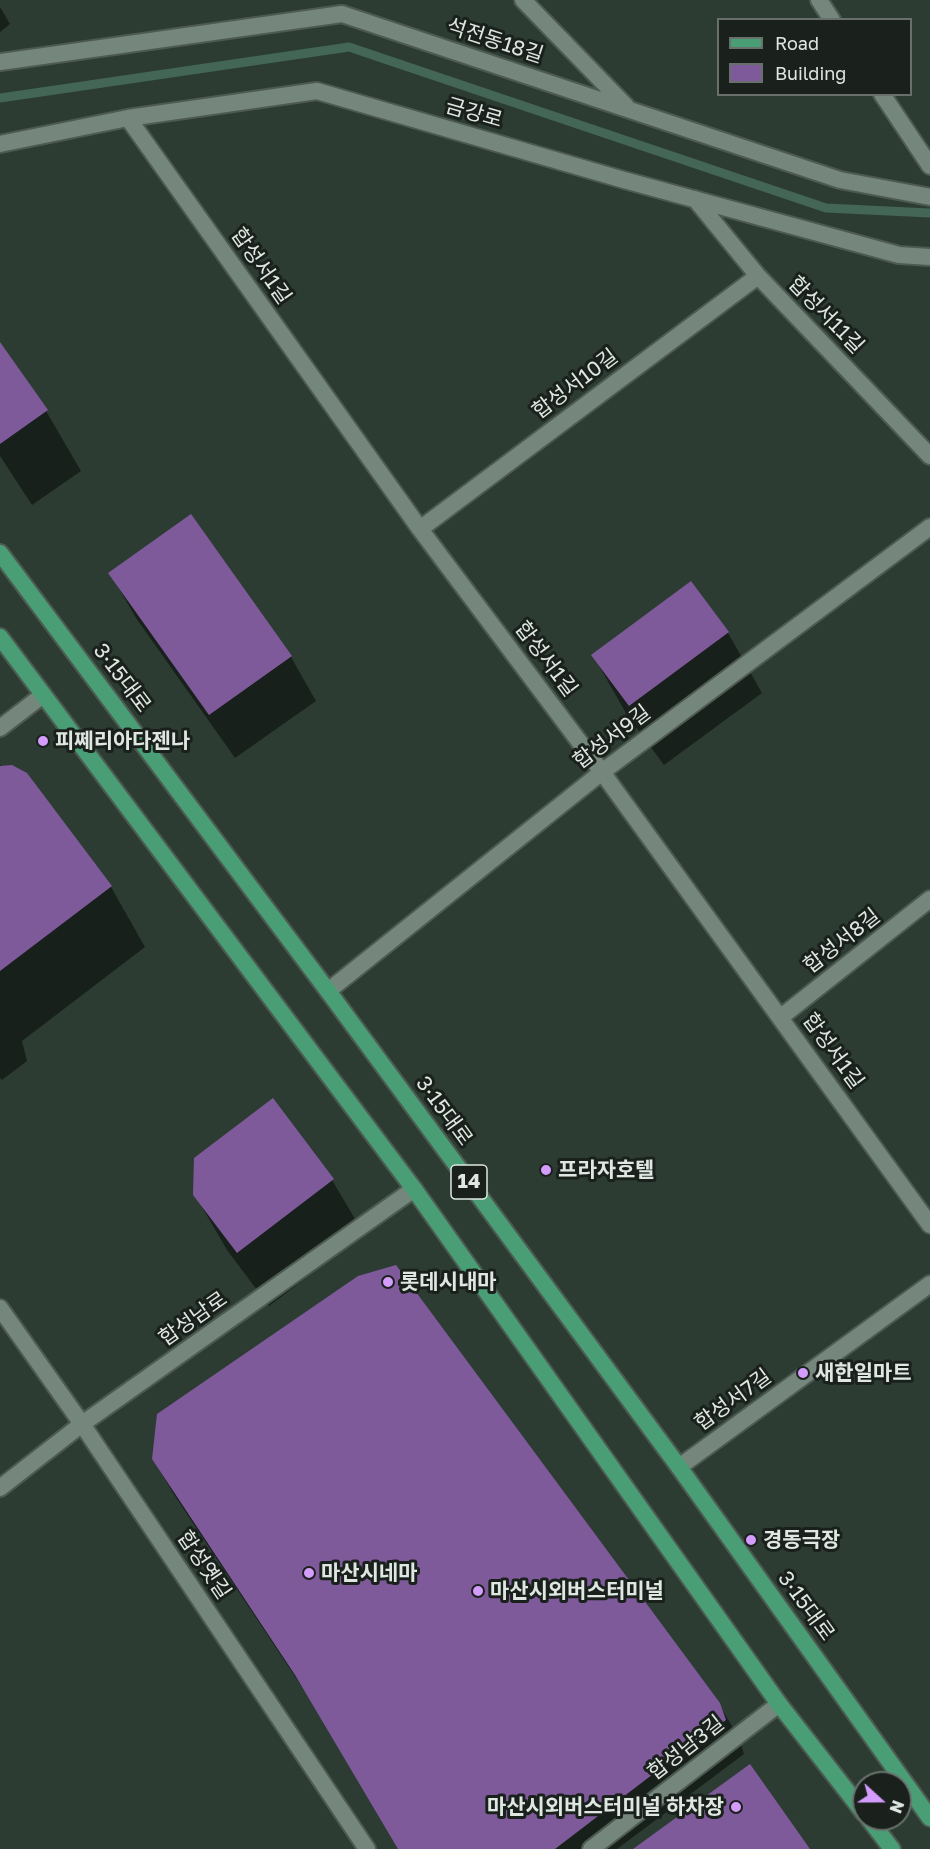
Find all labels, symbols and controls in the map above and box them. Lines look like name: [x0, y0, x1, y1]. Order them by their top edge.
street label: 석전동18길: [443, 14, 547, 68]
legend: [717, 18, 912, 96]
text: Road: [775, 32, 819, 54]
text: Building: [775, 62, 846, 84]
street label: 금강로: [443, 93, 505, 133]
street label: 합성서1길: [226, 223, 296, 309]
street label: 합성서11길: [783, 271, 869, 359]
street label: 합성서10길: [527, 344, 623, 424]
street label: 합성서1길: [510, 616, 582, 702]
street label: 3·15대로: [88, 639, 156, 717]
street label: 합성서9길: [568, 700, 656, 774]
place label: 피쩨리아다젠나: [55, 728, 190, 754]
marker: 피쩨리아다젠나: [36, 734, 50, 748]
street label: 합성서8길: [799, 903, 885, 979]
street label: 합성서1길: [797, 1008, 869, 1094]
street label: 3·15대로: [410, 1071, 478, 1151]
place label: 프라자호텔: [558, 1157, 655, 1183]
marker: 프라자호텔: [539, 1163, 553, 1177]
road number: 14: [451, 1165, 487, 1199]
place label: 롯데시내마: [400, 1269, 497, 1295]
marker: 롯데시내마: [381, 1275, 395, 1289]
street label: 합성남로: [154, 1287, 232, 1351]
place label: 새한일마트: [815, 1360, 912, 1386]
street label: 합성서7길: [690, 1364, 776, 1436]
marker: 새한일마트: [796, 1366, 810, 1380]
street label: 합성옛길: [172, 1526, 236, 1604]
place label: 경동극장: [763, 1527, 840, 1553]
marker: 경동극장: [744, 1533, 758, 1547]
place label: 마산시네마: [321, 1560, 418, 1586]
marker: 마산시네마: [302, 1566, 316, 1580]
street label: 3·15대로: [772, 1566, 840, 1646]
place label: 마산시외버스터미널: [490, 1578, 664, 1604]
marker: 마산시외버스터미널: [471, 1584, 485, 1598]
street label: 합성남3길: [643, 1711, 729, 1785]
north arrow: [852, 1771, 912, 1831]
place label: 마산시외버스터미널 하차장: [487, 1794, 724, 1820]
text: N: [885, 1797, 908, 1816]
marker: 마산시외버스터미널 하차장: [729, 1800, 743, 1814]

